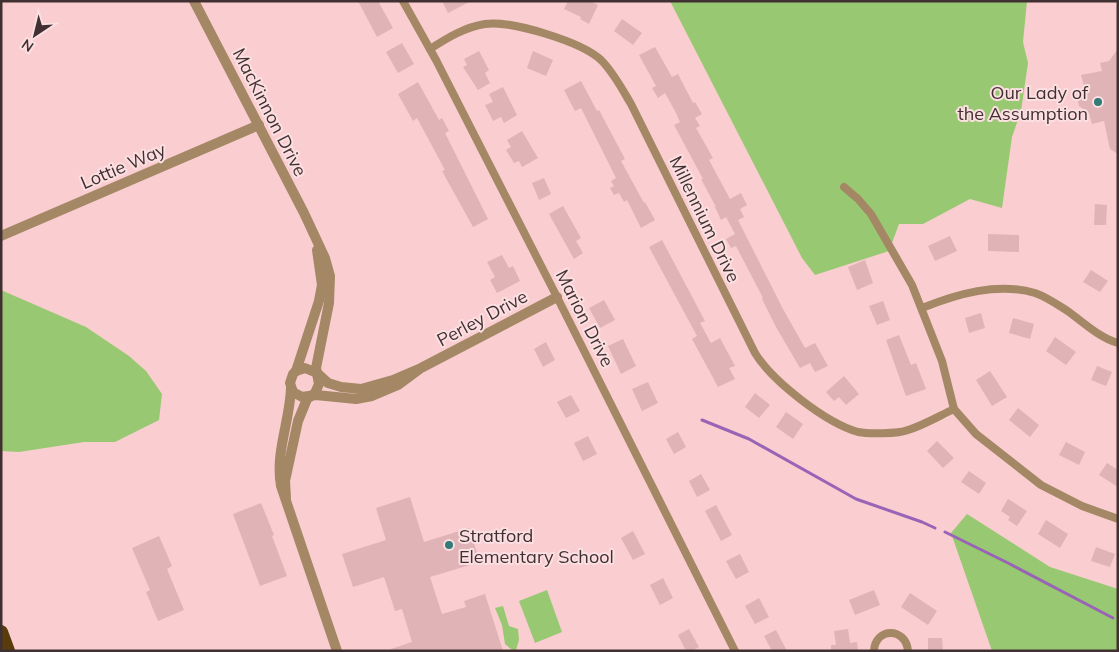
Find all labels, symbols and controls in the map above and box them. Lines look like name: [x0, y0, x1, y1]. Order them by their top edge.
north arrow: [10, 10, 60, 60]
text: N: [18, 35, 37, 56]
street label: MacKinnon Drive: [228, 44, 312, 180]
place label: Our Lady of the Assumption: [957, 81, 1089, 125]
marker: Our Lady of the Assumption: [1092, 96, 1104, 108]
street label: Lottie Way: [77, 138, 169, 194]
street label: Millennium Drive: [664, 152, 746, 286]
street label: Marion Drive: [551, 266, 619, 370]
street label: Perley Drive: [433, 285, 531, 351]
place label: Stratford Elementary School: [459, 524, 614, 568]
marker: Stratford Elementary School: [443, 539, 455, 551]

